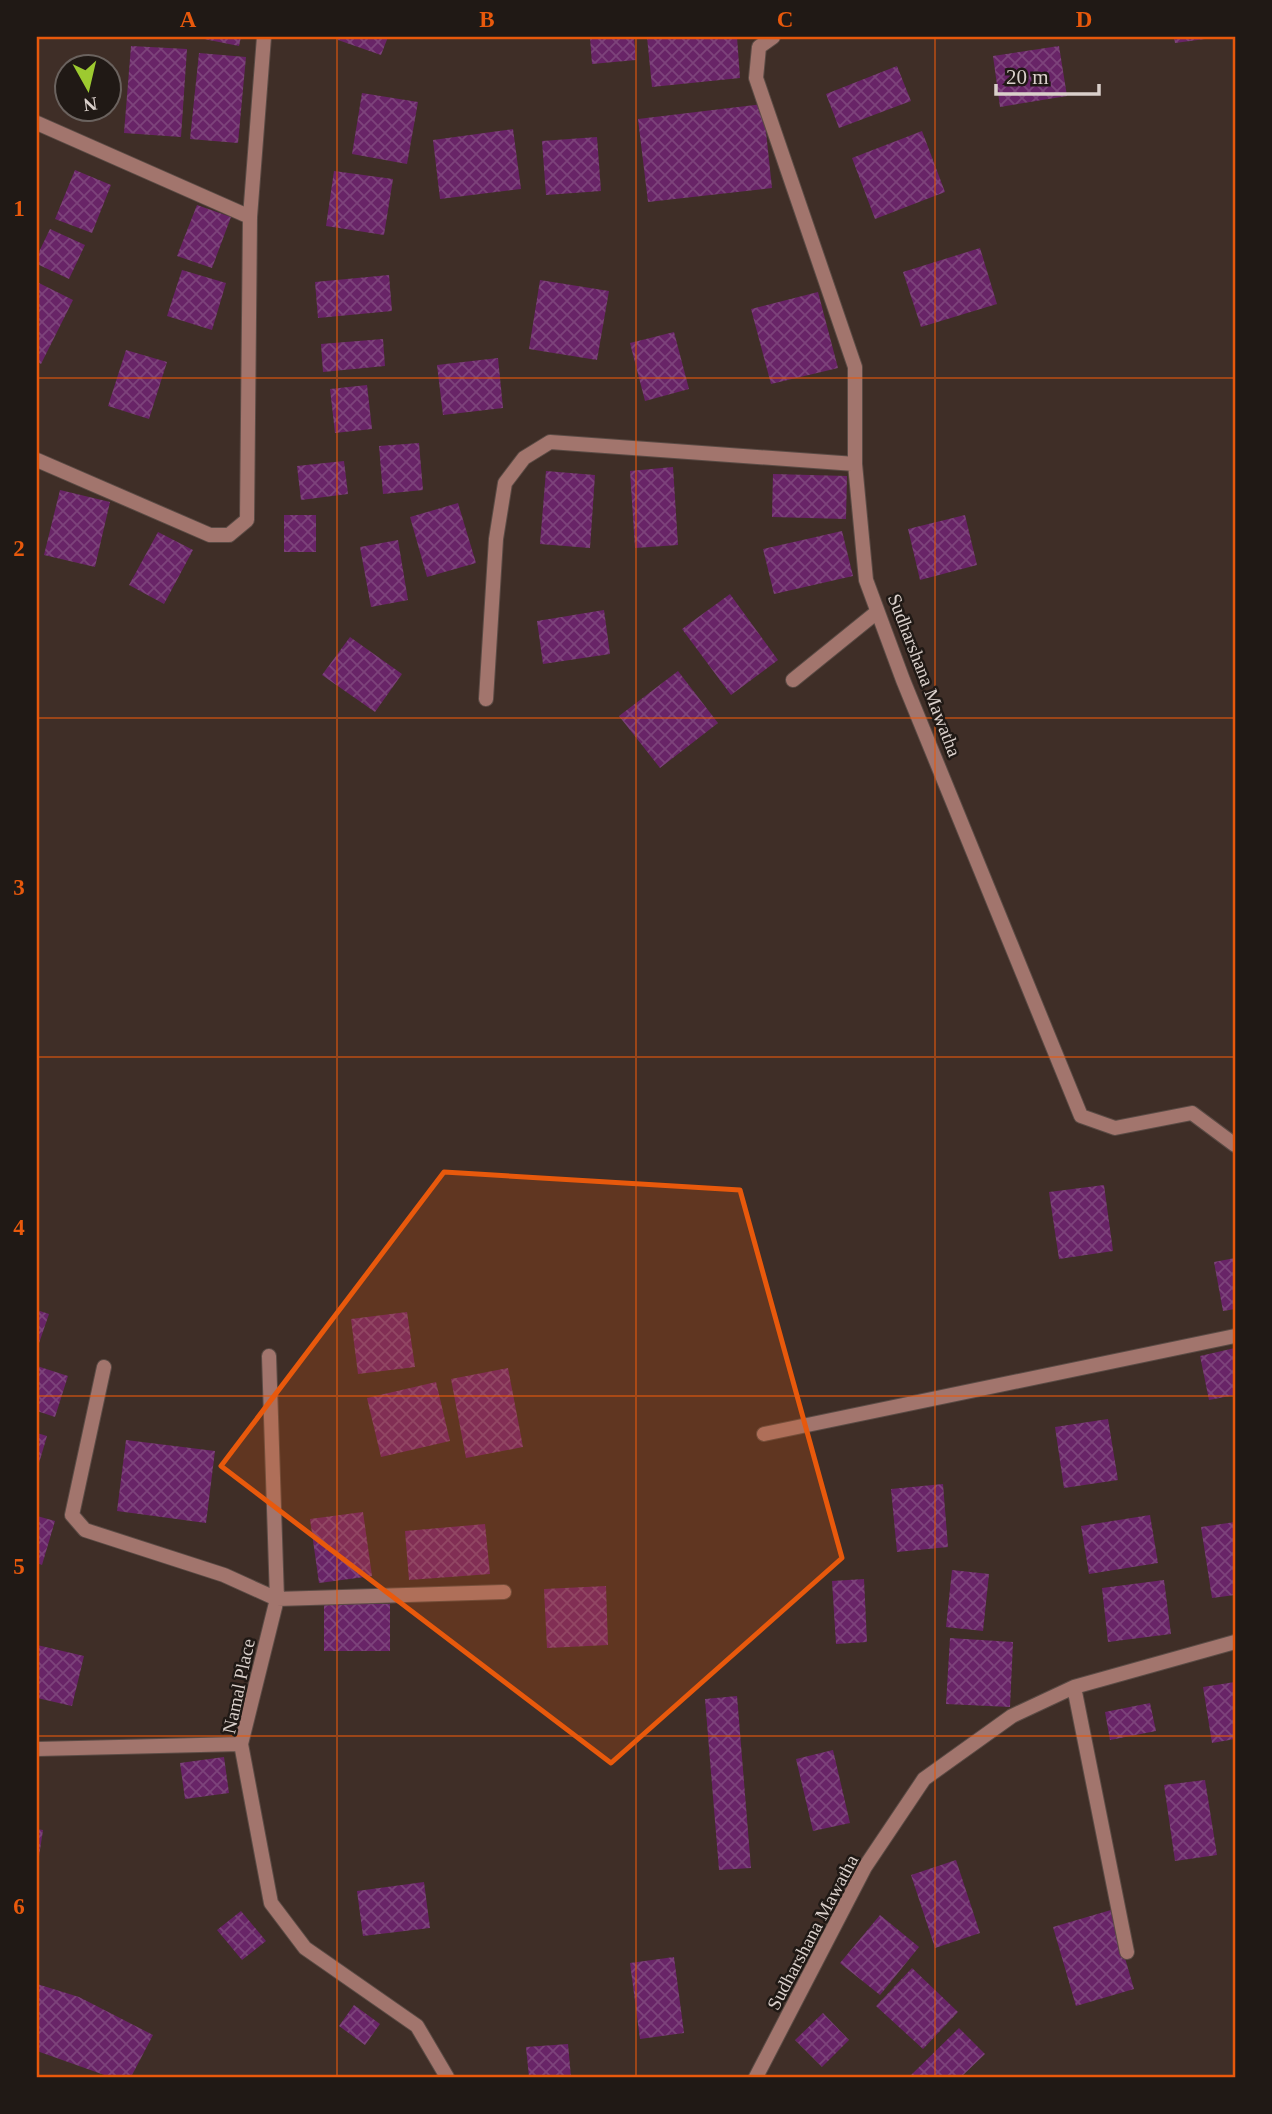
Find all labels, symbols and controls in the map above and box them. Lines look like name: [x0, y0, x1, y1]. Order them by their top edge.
text: A: [180, 7, 197, 32]
text: B: [479, 7, 495, 32]
text: C: [777, 7, 793, 32]
text: D: [1076, 7, 1092, 32]
north arrow: [52, 52, 122, 122]
scale bar: [996, 52, 1099, 96]
text: 20 m: [1006, 65, 1049, 89]
text: N: [82, 93, 99, 116]
text: 1: [13, 196, 25, 221]
text: 2: [13, 536, 25, 561]
street label: Sudharshana Mawatha: [884, 591, 965, 760]
text: 3: [13, 875, 25, 900]
text: 4: [13, 1215, 25, 1240]
text: 5: [13, 1554, 25, 1579]
street label: Namal Place: [218, 1637, 259, 1736]
street label: Sudharshana Mawatha: [763, 1851, 862, 2013]
text: 6: [13, 1894, 25, 1919]

